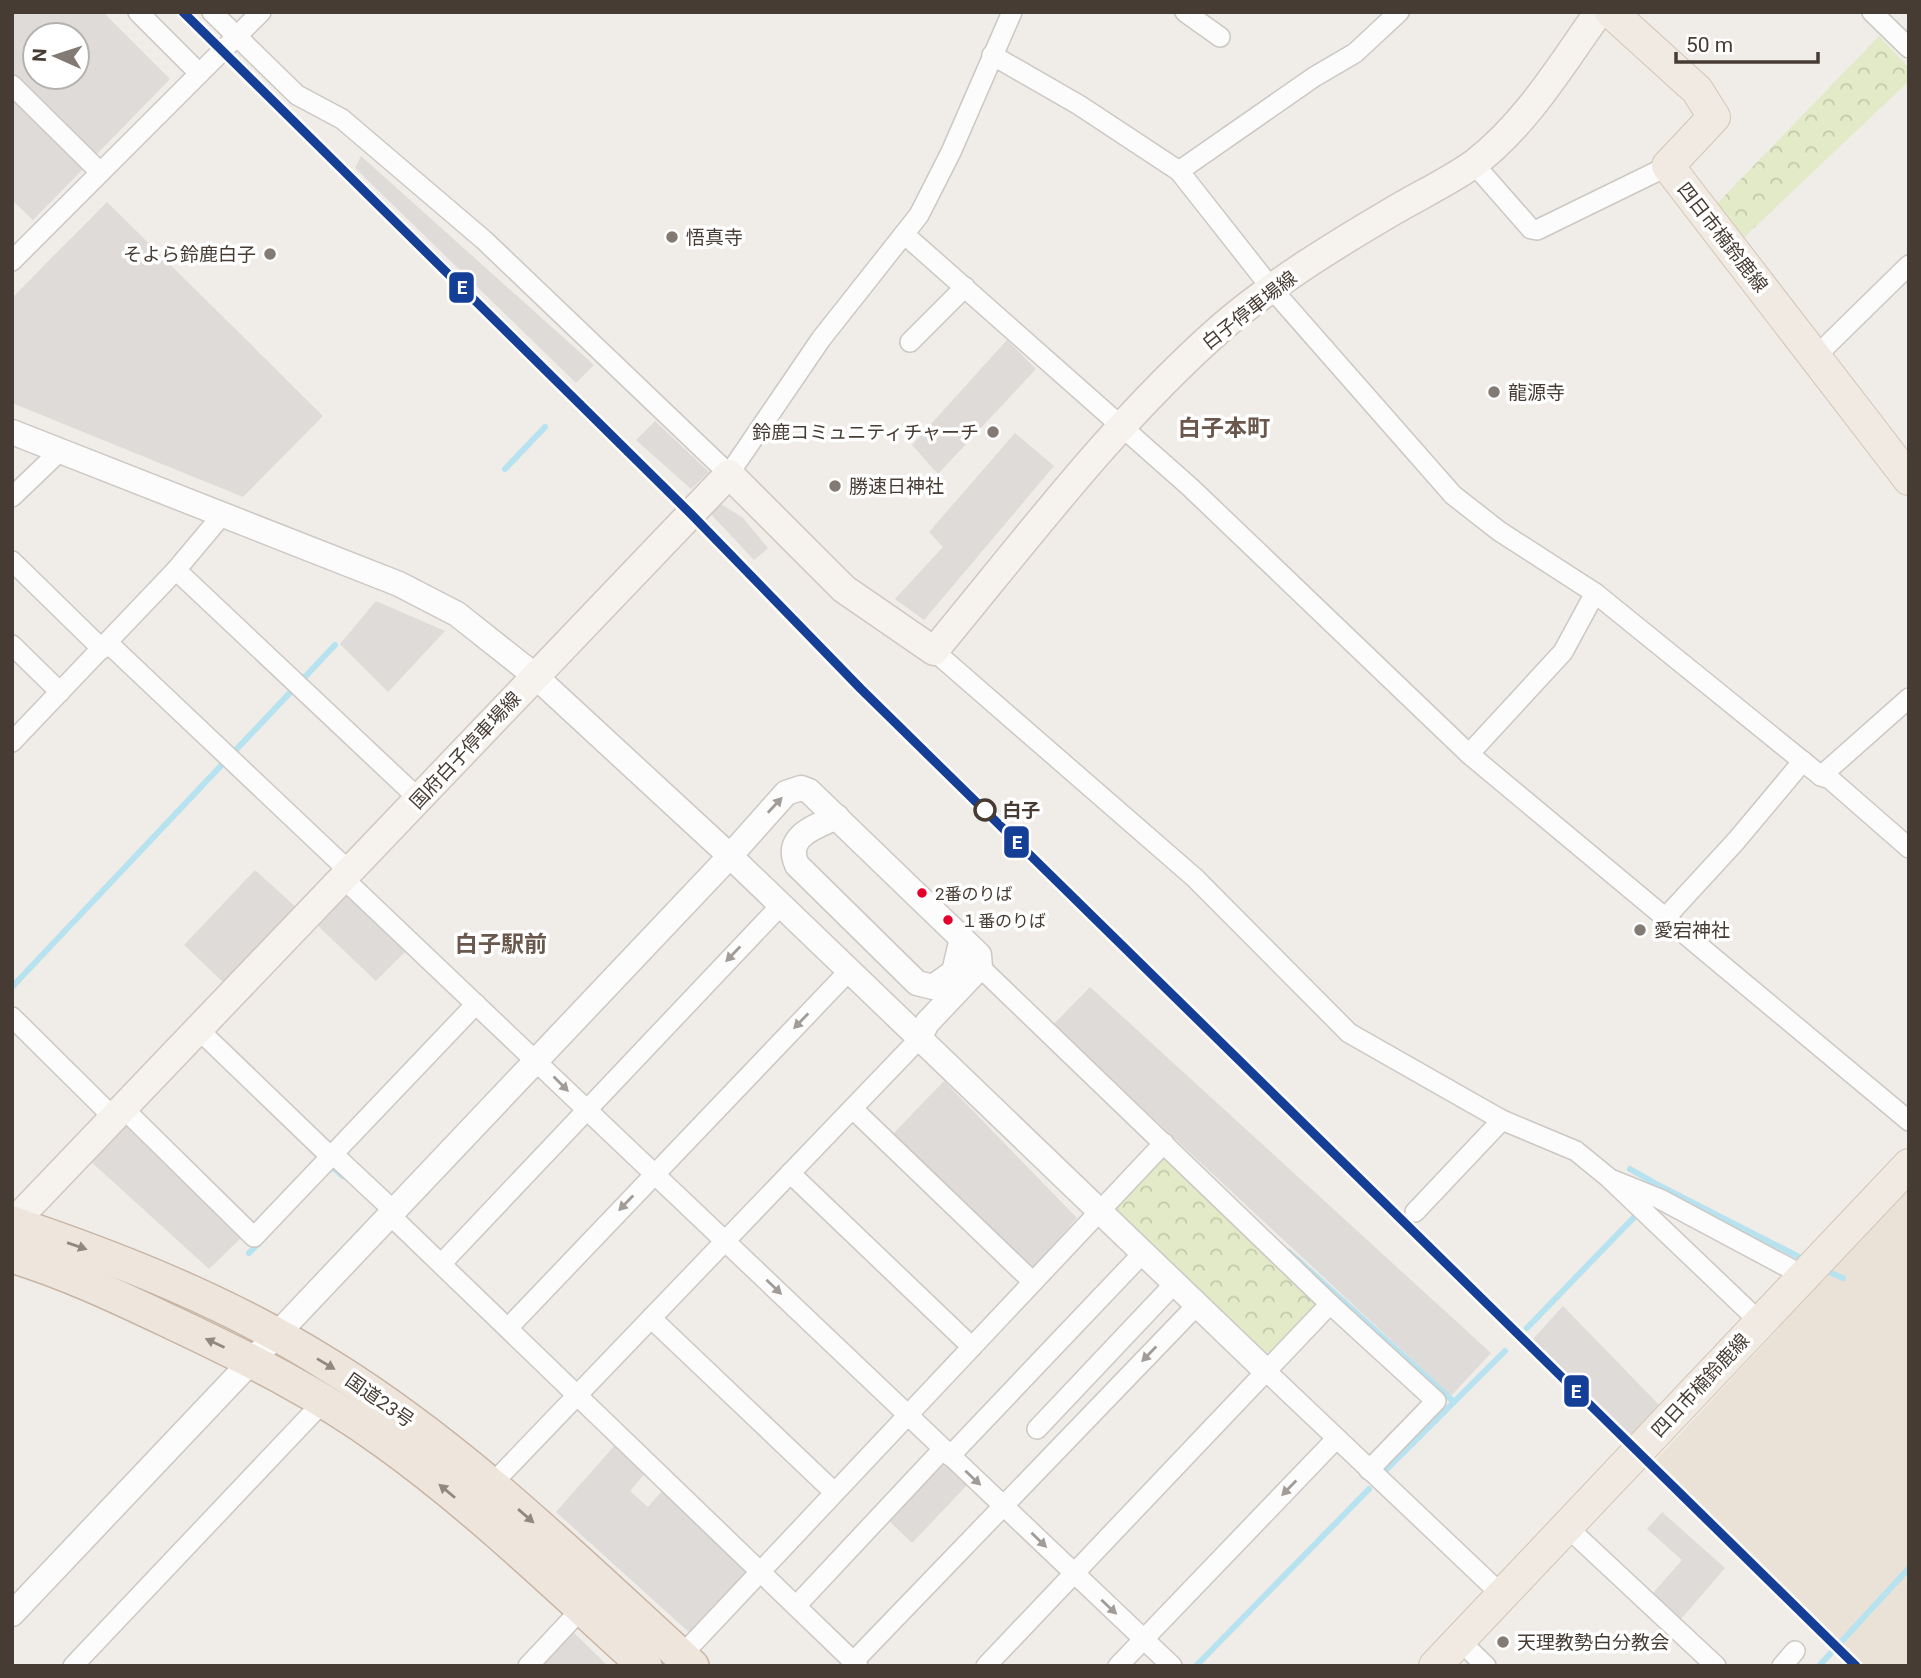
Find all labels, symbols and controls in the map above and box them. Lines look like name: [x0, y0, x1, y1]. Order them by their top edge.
north arrow: [21, 21, 91, 91]
scale bar: [1676, 21, 1818, 65]
text: 50 m: [1686, 33, 1733, 57]
text: N: [28, 48, 51, 62]
street label: 四日市楠鈴鹿線: [1673, 178, 1773, 297]
place label: 悟真寺: [686, 226, 743, 249]
marker: 悟真寺: [664, 229, 680, 245]
place label: そよら鈴鹿白子: [123, 243, 256, 266]
marker: そよら鈴鹿白子: [262, 246, 278, 262]
street label: 白子停車場線: [1197, 266, 1301, 355]
line badge: E: [448, 271, 475, 304]
text: E: [457, 276, 468, 299]
place label: 龍源寺: [1508, 381, 1565, 404]
marker: 龍源寺: [1486, 384, 1502, 400]
district label: 白子本町: [1178, 415, 1270, 442]
place label: 鈴鹿コミュニティチャーチ: [752, 421, 979, 444]
marker: 鈴鹿コミュニティチャーチ: [985, 424, 1001, 440]
place label: 勝速日神社: [849, 475, 944, 498]
marker: 勝速日神社: [827, 478, 843, 494]
street label: 国府白子停車場線: [405, 687, 526, 814]
one-way arrow: [766, 797, 782, 814]
marker: 白子: [974, 799, 996, 821]
place label: 白子: [1002, 799, 1040, 822]
line badge: E: [1003, 825, 1030, 859]
text: E: [1012, 831, 1023, 854]
place label: 2番のりば: [935, 884, 1013, 904]
marker: 2番のりば: [915, 886, 929, 900]
place label: １番のりば: [961, 911, 1046, 931]
marker: １番のりば: [941, 913, 955, 927]
place label: 愛宕神社: [1654, 919, 1730, 942]
marker: 愛宕神社: [1632, 922, 1648, 938]
district label: 白子駅前: [455, 931, 547, 958]
one-way arrow: [726, 945, 742, 962]
one-way arrow: [792, 1013, 809, 1030]
one-way arrow: [553, 1075, 570, 1092]
one-way arrow: [618, 1195, 635, 1212]
one-way arrow: [66, 1241, 87, 1252]
one-way arrow: [766, 1279, 783, 1296]
street label: 四日市楠鈴鹿線: [1647, 1329, 1754, 1442]
one-way arrow: [205, 1337, 225, 1349]
one-way arrow: [1142, 1345, 1158, 1362]
one-way arrow: [317, 1357, 336, 1370]
street label: 国道23号: [341, 1369, 418, 1432]
line badge: E: [1563, 1374, 1590, 1408]
text: E: [1571, 1380, 1582, 1403]
one-way arrow: [964, 1470, 982, 1486]
one-way arrow: [1281, 1479, 1297, 1496]
one-way arrow: [438, 1483, 456, 1499]
one-way arrow: [518, 1508, 535, 1523]
one-way arrow: [1030, 1532, 1048, 1548]
one-way arrow: [1100, 1598, 1117, 1614]
place label: 天理教勢白分教会: [1517, 1631, 1669, 1654]
marker: 天理教勢白分教会: [1495, 1634, 1511, 1650]

